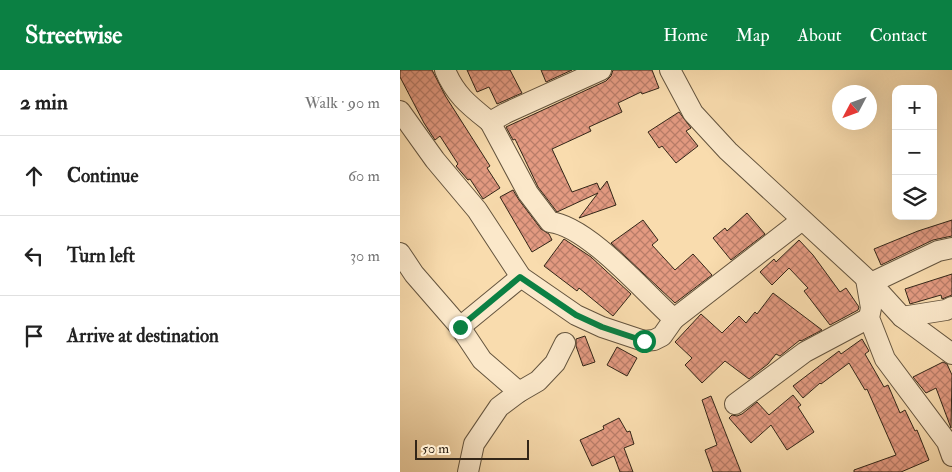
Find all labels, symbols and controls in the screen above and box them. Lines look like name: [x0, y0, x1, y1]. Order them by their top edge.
text: Streetwise: [25, 20, 122, 51]
text: Home: [663, 24, 708, 47]
text: Map: [736, 24, 770, 47]
text: About: [798, 24, 842, 47]
text: Contact: [870, 24, 927, 47]
north arrow: [832, 85, 877, 130]
map controls: [892, 85, 937, 220]
button: +: [892, 85, 937, 130]
text: 2 min: [20, 89, 68, 116]
text: Walk · 90 m: [305, 93, 380, 113]
button: −: [892, 130, 937, 175]
icon: ahead: [20, 162, 48, 190]
text: Continue: [67, 164, 138, 188]
text: 60 m: [348, 166, 380, 186]
button: layers: [892, 175, 937, 220]
icon: left: [20, 242, 48, 270]
text: Turn left: [67, 244, 135, 268]
text: 30 m: [350, 246, 380, 266]
route end: [449, 316, 472, 339]
icon: arrive: [20, 322, 48, 350]
text: Arrive at destination: [67, 324, 219, 348]
route start: [633, 330, 656, 353]
scale bar: [415, 437, 529, 460]
text: 50 m: [422, 440, 449, 457]

